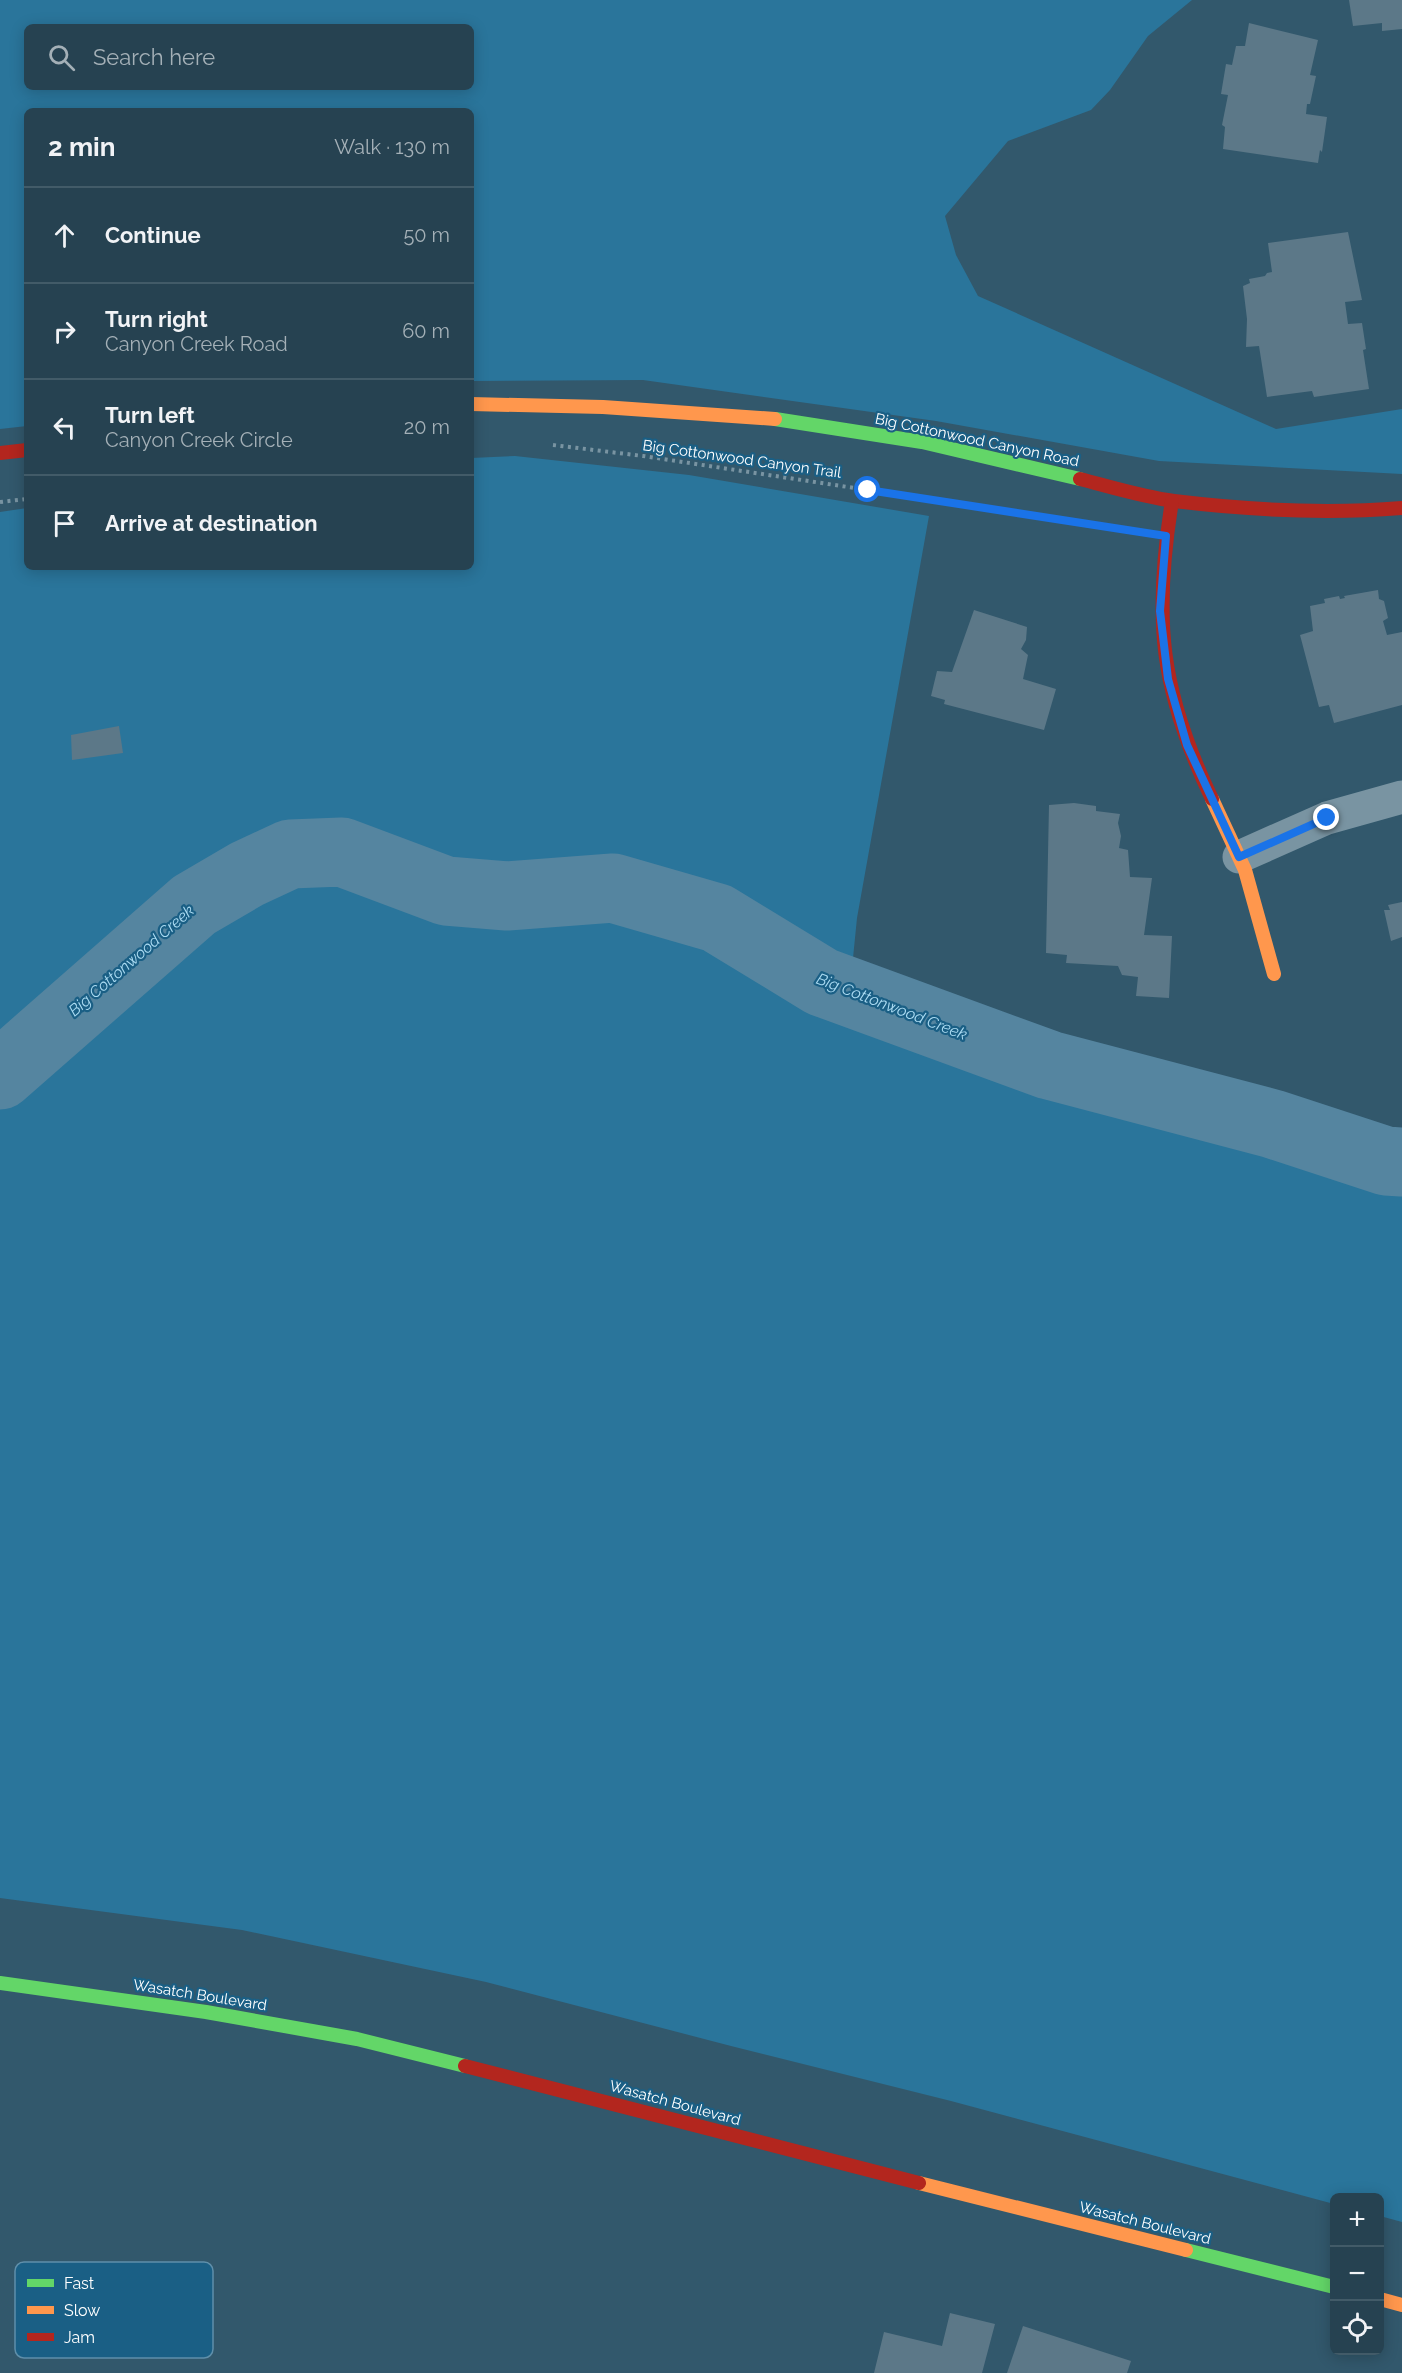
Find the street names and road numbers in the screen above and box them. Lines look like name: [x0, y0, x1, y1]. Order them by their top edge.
street label: Big Cottonwood Canyon Road: [873, 410, 1081, 470]
street label: Big Cottonwood Canyon Trail: [642, 436, 843, 482]
street label: Wasatch Boulevard: [132, 1976, 268, 2014]
street label: Wasatch Boulevard: [607, 2077, 743, 2129]
street label: Wasatch Boulevard: [1077, 2198, 1213, 2248]

